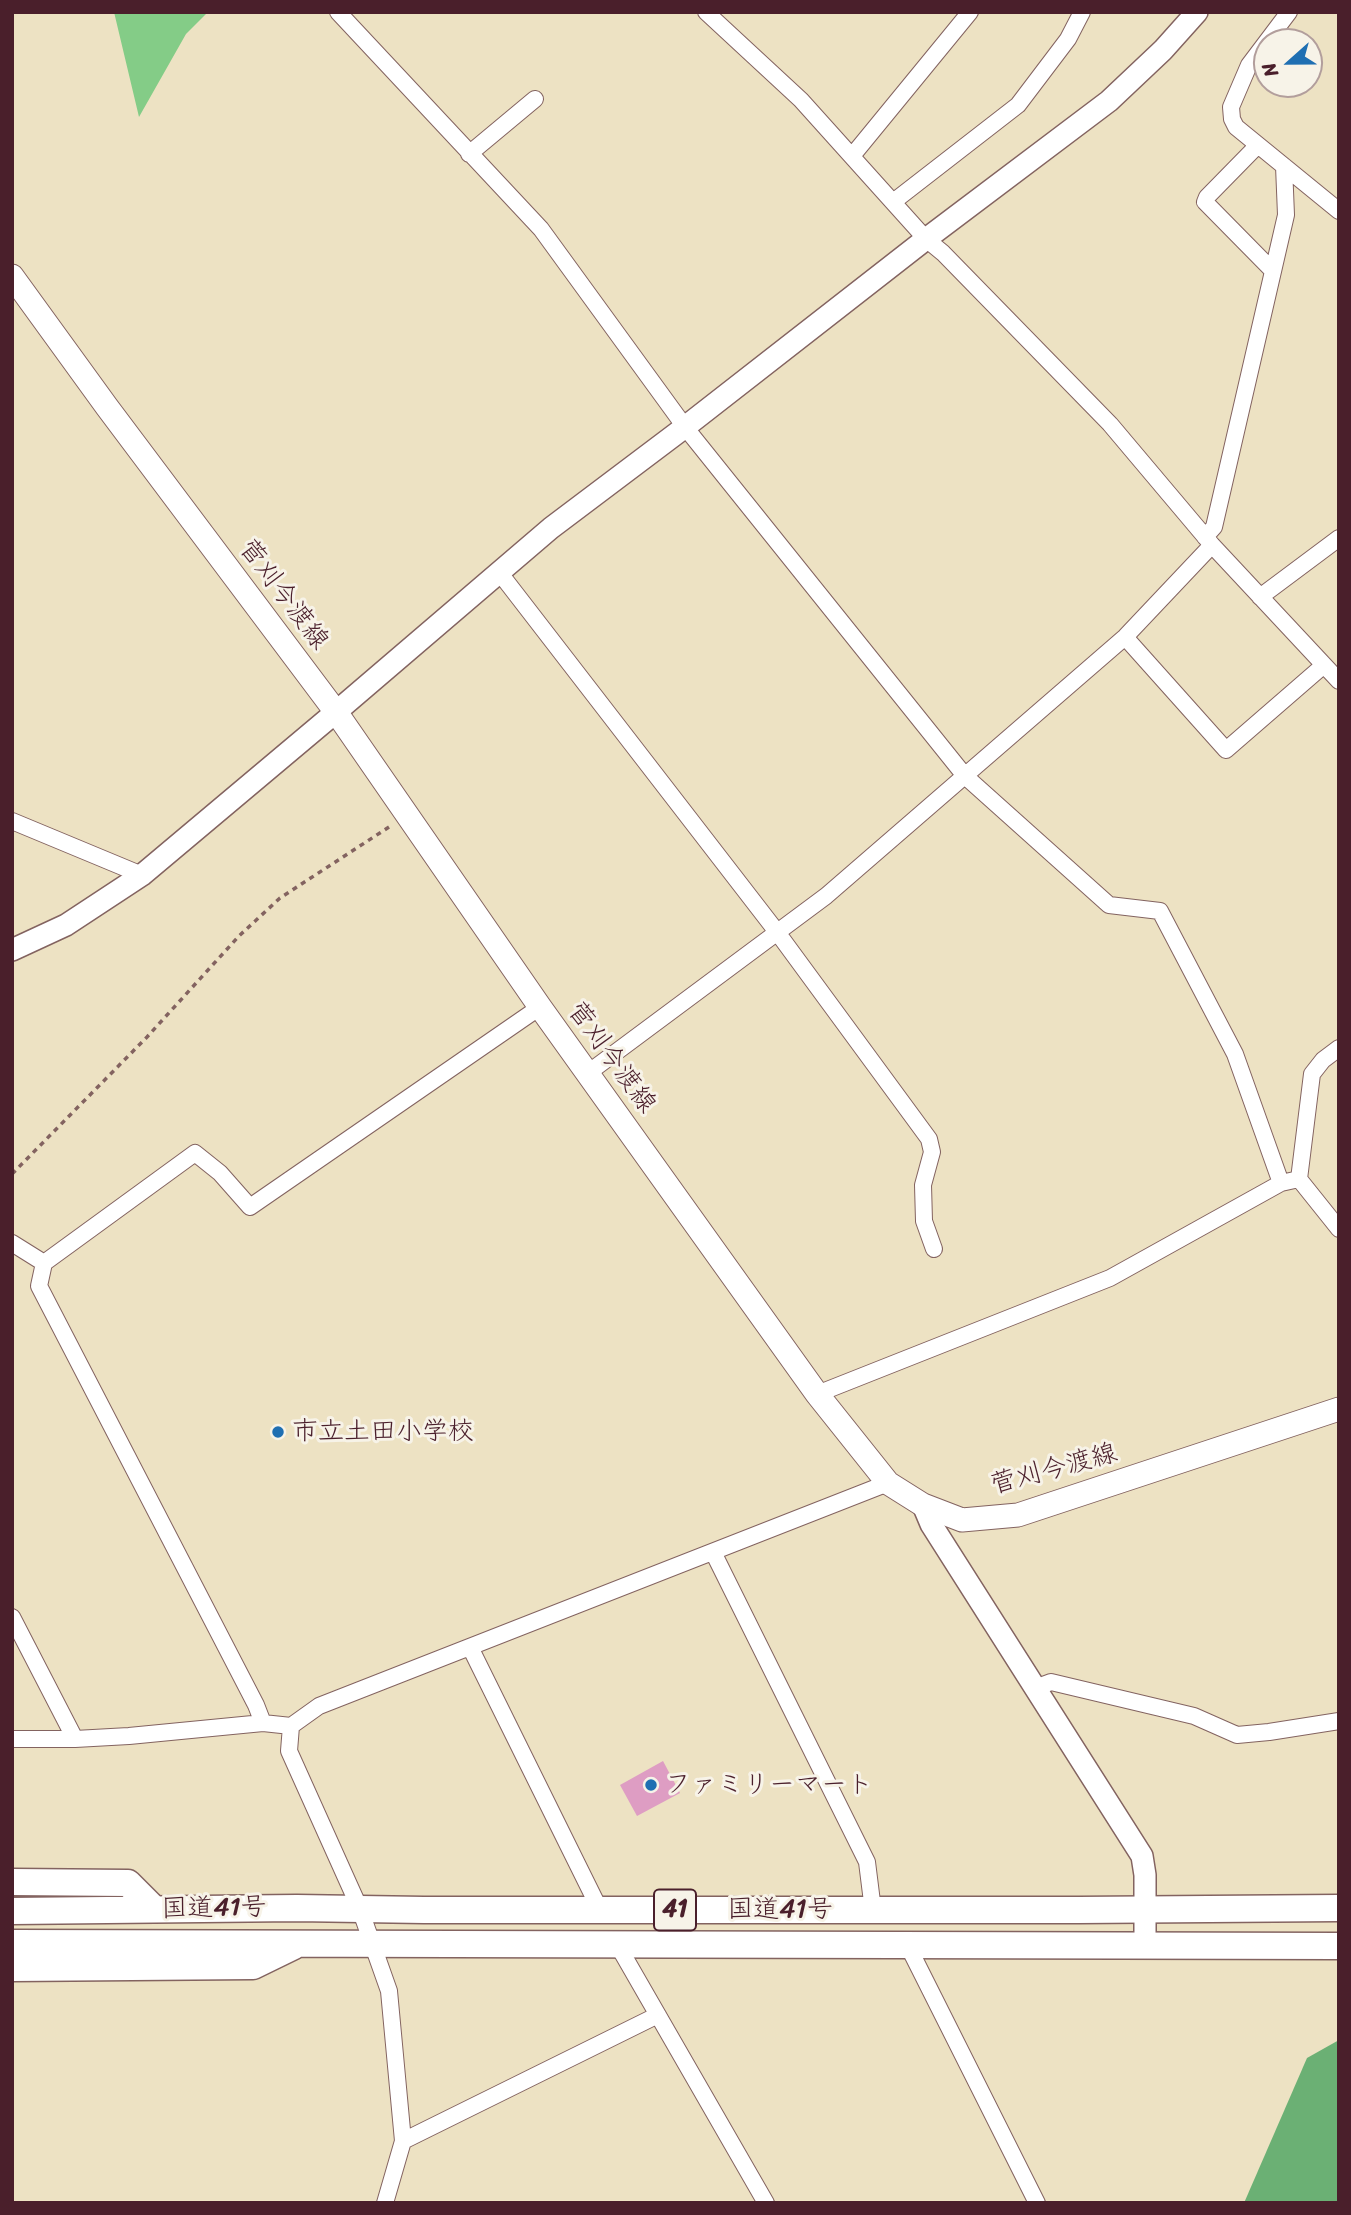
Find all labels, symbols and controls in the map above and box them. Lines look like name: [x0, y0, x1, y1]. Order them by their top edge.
north arrow: [1253, 28, 1323, 98]
text: N: [1252, 58, 1288, 82]
street label: 菅刈今渡線: [231, 534, 335, 656]
street label: 菅刈今渡線: [560, 996, 662, 1120]
place label: 市立土田小学校: [292, 1416, 474, 1448]
marker: 市立土田小学校: [270, 1424, 286, 1440]
street label: 菅刈今渡線: [987, 1438, 1121, 1502]
place label: ファミリーマート: [665, 1769, 873, 1801]
marker: ファミリーマート: [643, 1777, 659, 1793]
road number: 41: [654, 1889, 696, 1930]
street label: 国道41号: [161, 1892, 267, 1926]
street label: 国道41号: [727, 1894, 833, 1926]

